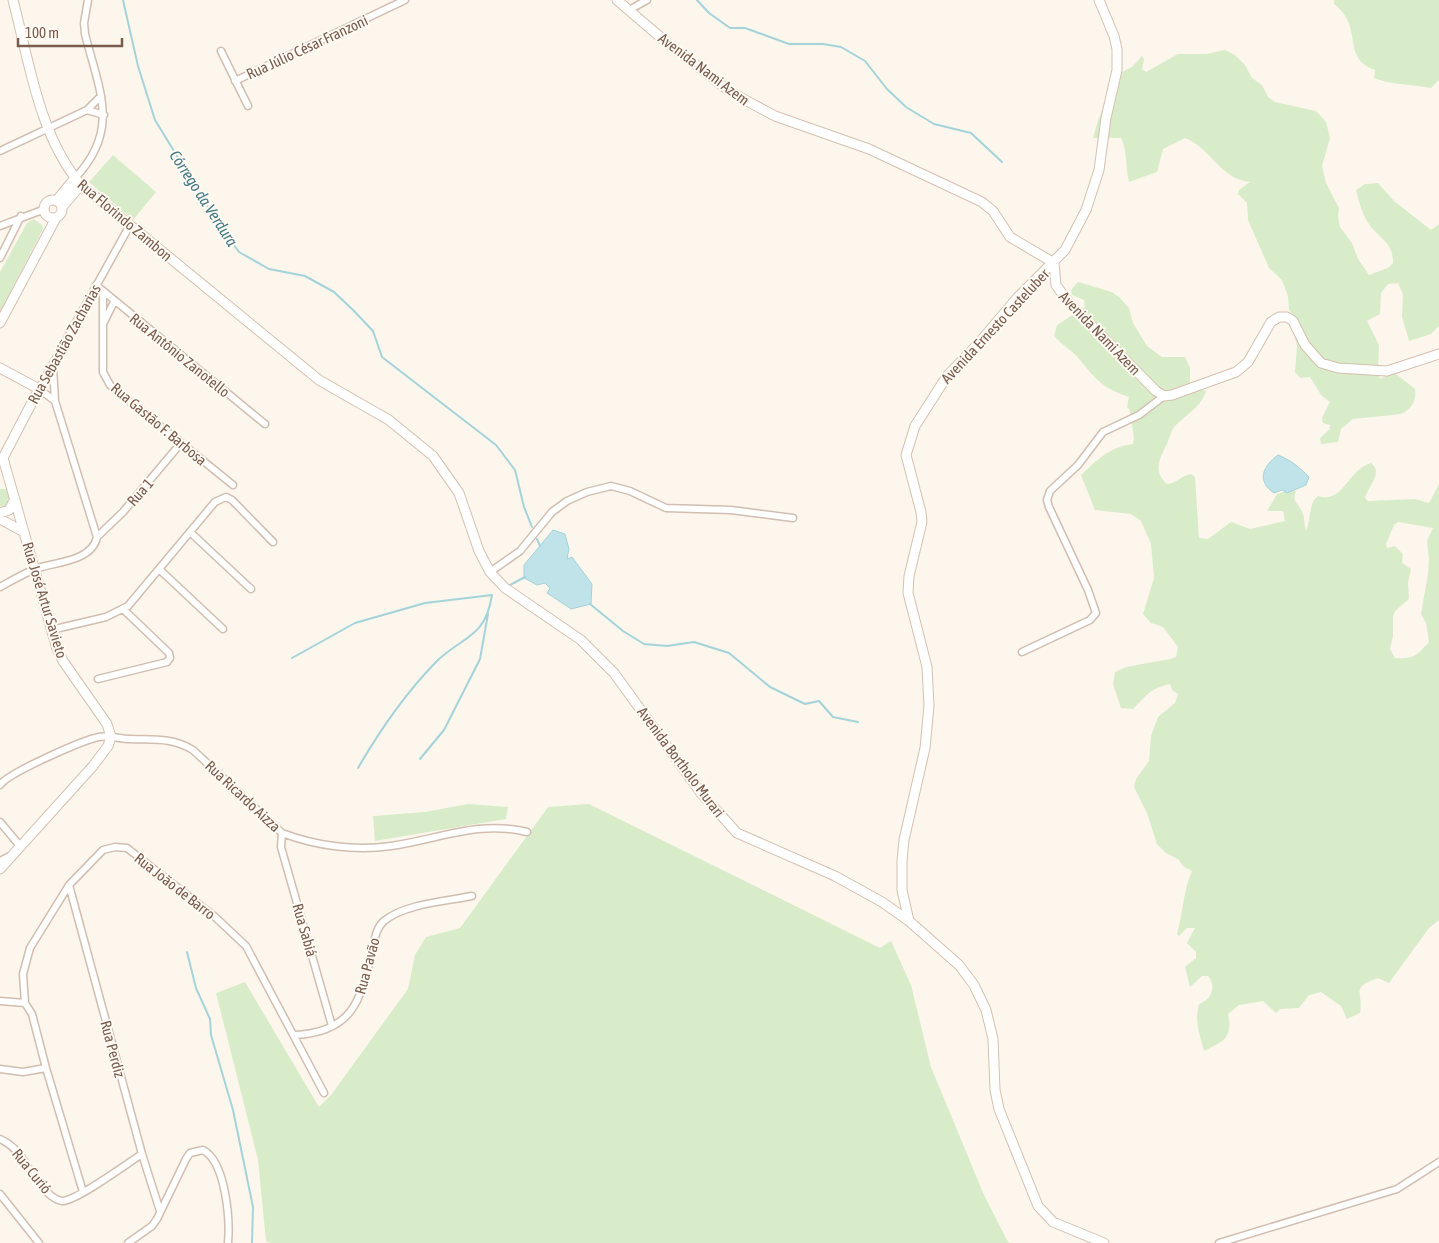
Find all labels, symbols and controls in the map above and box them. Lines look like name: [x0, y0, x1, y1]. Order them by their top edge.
street label: Rua Júlio César Franzoni: [244, 11, 370, 83]
scale bar: [18, 15, 121, 47]
text: 100 m: [25, 24, 59, 41]
street label: Avenida Nami Azem: [655, 29, 753, 109]
water label: Córrego da Verdura: [165, 147, 242, 250]
street label: Rua Florindo Zambon: [74, 176, 176, 264]
street label: Avenida Ernesto Casteluber: [938, 265, 1053, 387]
street label: Rua Sebastião Zacharias: [24, 281, 104, 407]
street label: Avenida Nami Azem: [1056, 288, 1144, 378]
street label: Rua Antônio Zanotello: [127, 310, 233, 400]
street label: Rua Gastão F. Barbosa: [108, 379, 210, 469]
street label: Rua 1: [123, 475, 157, 509]
street label: Rua José Artur Savieto: [19, 540, 71, 660]
street label: Avenida Bortholo Murari: [634, 704, 728, 820]
street label: Rua Ricardo Aizza: [202, 757, 284, 835]
street label: Rua João de Barro: [131, 849, 219, 923]
street label: Rua Sabiá: [289, 901, 321, 959]
street label: Rua Pavão: [351, 936, 383, 996]
street label: Rua Perdiz: [97, 1019, 129, 1080]
street label: Rua Curió: [9, 1145, 55, 1197]

